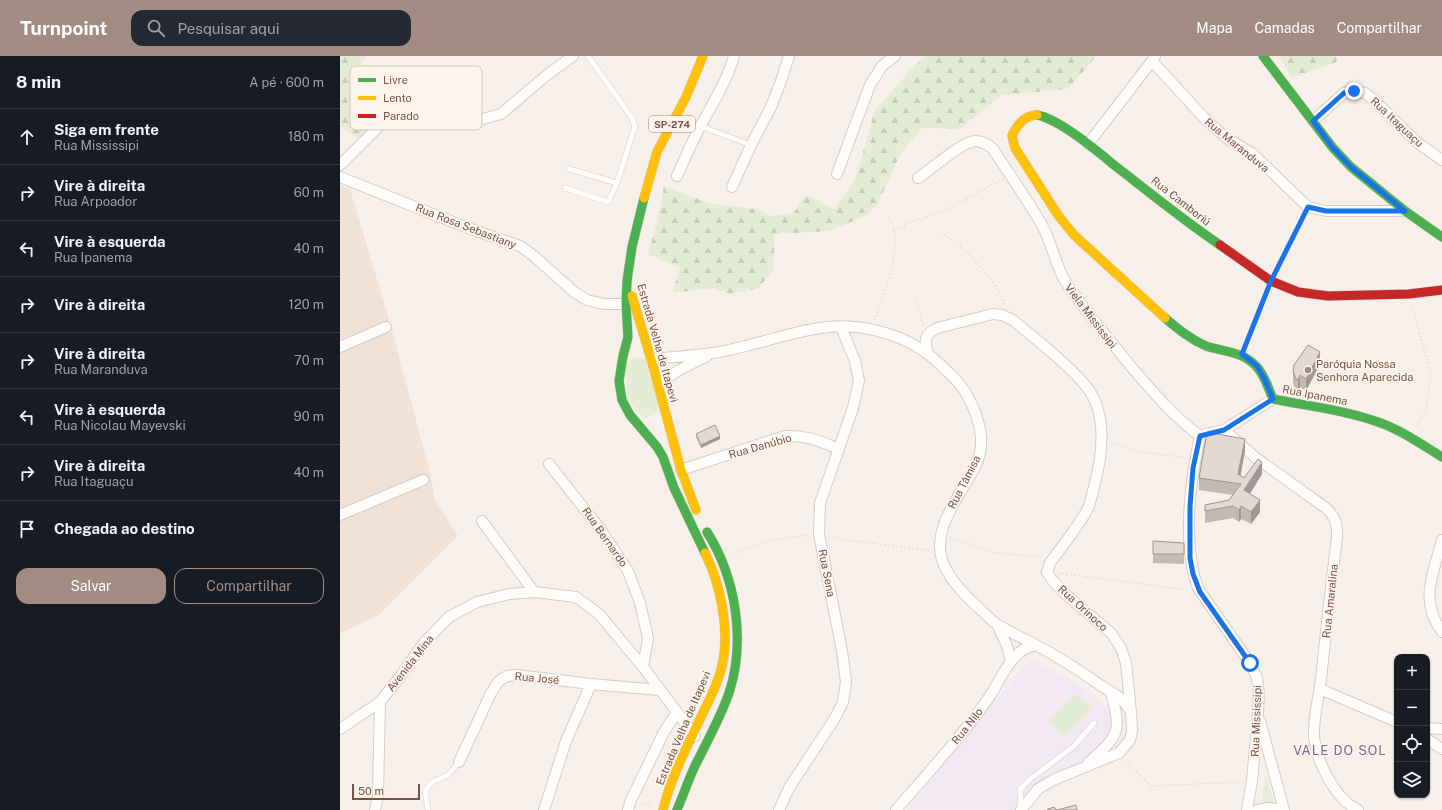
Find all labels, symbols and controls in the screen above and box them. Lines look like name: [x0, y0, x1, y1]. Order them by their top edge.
search box: [131, 10, 411, 46]
text: Turnpoint: [20, 17, 107, 39]
icon: search: [145, 17, 167, 39]
text: Pesquisar aqui: [177, 20, 280, 37]
text: Mapa: [1196, 20, 1232, 36]
text: Camadas: [1254, 20, 1315, 36]
text: Compartilhar: [1337, 20, 1422, 36]
legend: [350, 66, 482, 130]
text: 8 min: [16, 72, 61, 92]
text: Livre: [383, 74, 408, 86]
text: A pé · 600 m: [249, 75, 324, 90]
route end: [1345, 82, 1363, 100]
text: Lento: [383, 92, 412, 104]
street label: Rua Itaguaçu: [1368, 95, 1426, 150]
text: Parado: [383, 110, 419, 122]
street label: Rua Maranduva: [1202, 115, 1272, 175]
road number: SP-274: [649, 116, 695, 132]
text: Siga em frente: [54, 121, 159, 138]
icon: ahead: [16, 126, 38, 148]
text: 180 m: [288, 129, 324, 144]
text: Rua Mississipi: [54, 138, 139, 153]
street label: Rua Camboriú: [1149, 174, 1213, 228]
text: Vire à direita: [54, 177, 145, 194]
icon: right: [16, 182, 38, 204]
text: 60 m: [294, 185, 324, 200]
text: Rua Arpoador: [54, 194, 137, 209]
street label: Rua Rosa Sebastiany: [414, 201, 518, 251]
text: Vire à esquerda: [54, 233, 166, 250]
icon: left: [16, 238, 38, 260]
text: 40 m: [293, 241, 324, 256]
text: Rua Ipanema: [54, 250, 132, 265]
street label: Viela Mississipi: [1063, 281, 1119, 351]
street label: Estrada Velha de Itapevi: [635, 282, 681, 404]
icon: right: [16, 294, 38, 316]
text: Vire à direita: [54, 296, 145, 313]
text: 120 m: [289, 297, 324, 312]
text: Vire à direita: [54, 345, 145, 362]
icon: right: [16, 350, 38, 372]
text: 70 m: [294, 353, 324, 368]
place label: Paróquia Nossa Senhora Aparecida: [1316, 358, 1413, 383]
text: Rua Maranduva: [54, 362, 148, 377]
marker: Paróquia Nossa Senhora Aparecida: [1303, 365, 1313, 375]
street label: Rua Ipanema: [1281, 383, 1349, 407]
text: Vire à esquerda: [54, 401, 166, 418]
icon: left: [16, 406, 38, 428]
text: 90 m: [294, 409, 324, 424]
text: Rua Nicolau Mayevski: [54, 418, 186, 433]
street label: Rua Danúbio: [727, 431, 793, 461]
street label: Rua Tâmisa: [945, 453, 983, 511]
text: Vire à direita: [54, 457, 145, 474]
icon: right: [16, 462, 38, 484]
text: 40 m: [293, 465, 324, 480]
text: Rua Itaguaçu: [54, 474, 134, 489]
street label: Rua Bernardo: [580, 505, 630, 569]
icon: arrive: [16, 518, 38, 540]
text: Chegada ao destino: [54, 520, 195, 537]
street label: Rua Sena: [816, 548, 838, 598]
street label: Rua Amaralina: [1320, 563, 1340, 639]
button: Salvar: [16, 568, 166, 604]
button: Compartilhar: [174, 568, 324, 604]
street label: Rua Orinoco: [1056, 583, 1110, 633]
street label: Avenida Mina: [384, 632, 436, 694]
route start: [1241, 654, 1259, 672]
map controls: [1394, 654, 1430, 798]
button: +: [1394, 654, 1430, 690]
street label: Estrada Velha de Itapevi: [653, 669, 713, 787]
street label: Rua José: [514, 670, 560, 686]
street label: Rua Mississipi: [1249, 685, 1263, 757]
button: −: [1394, 690, 1430, 726]
street label: Rua Nilo: [949, 705, 985, 747]
button: locate: [1394, 726, 1430, 762]
district label: VALE DO SOL: [1293, 743, 1387, 758]
button: layers: [1394, 762, 1430, 798]
scale bar: [352, 782, 420, 801]
text: 50 m: [358, 785, 384, 797]

